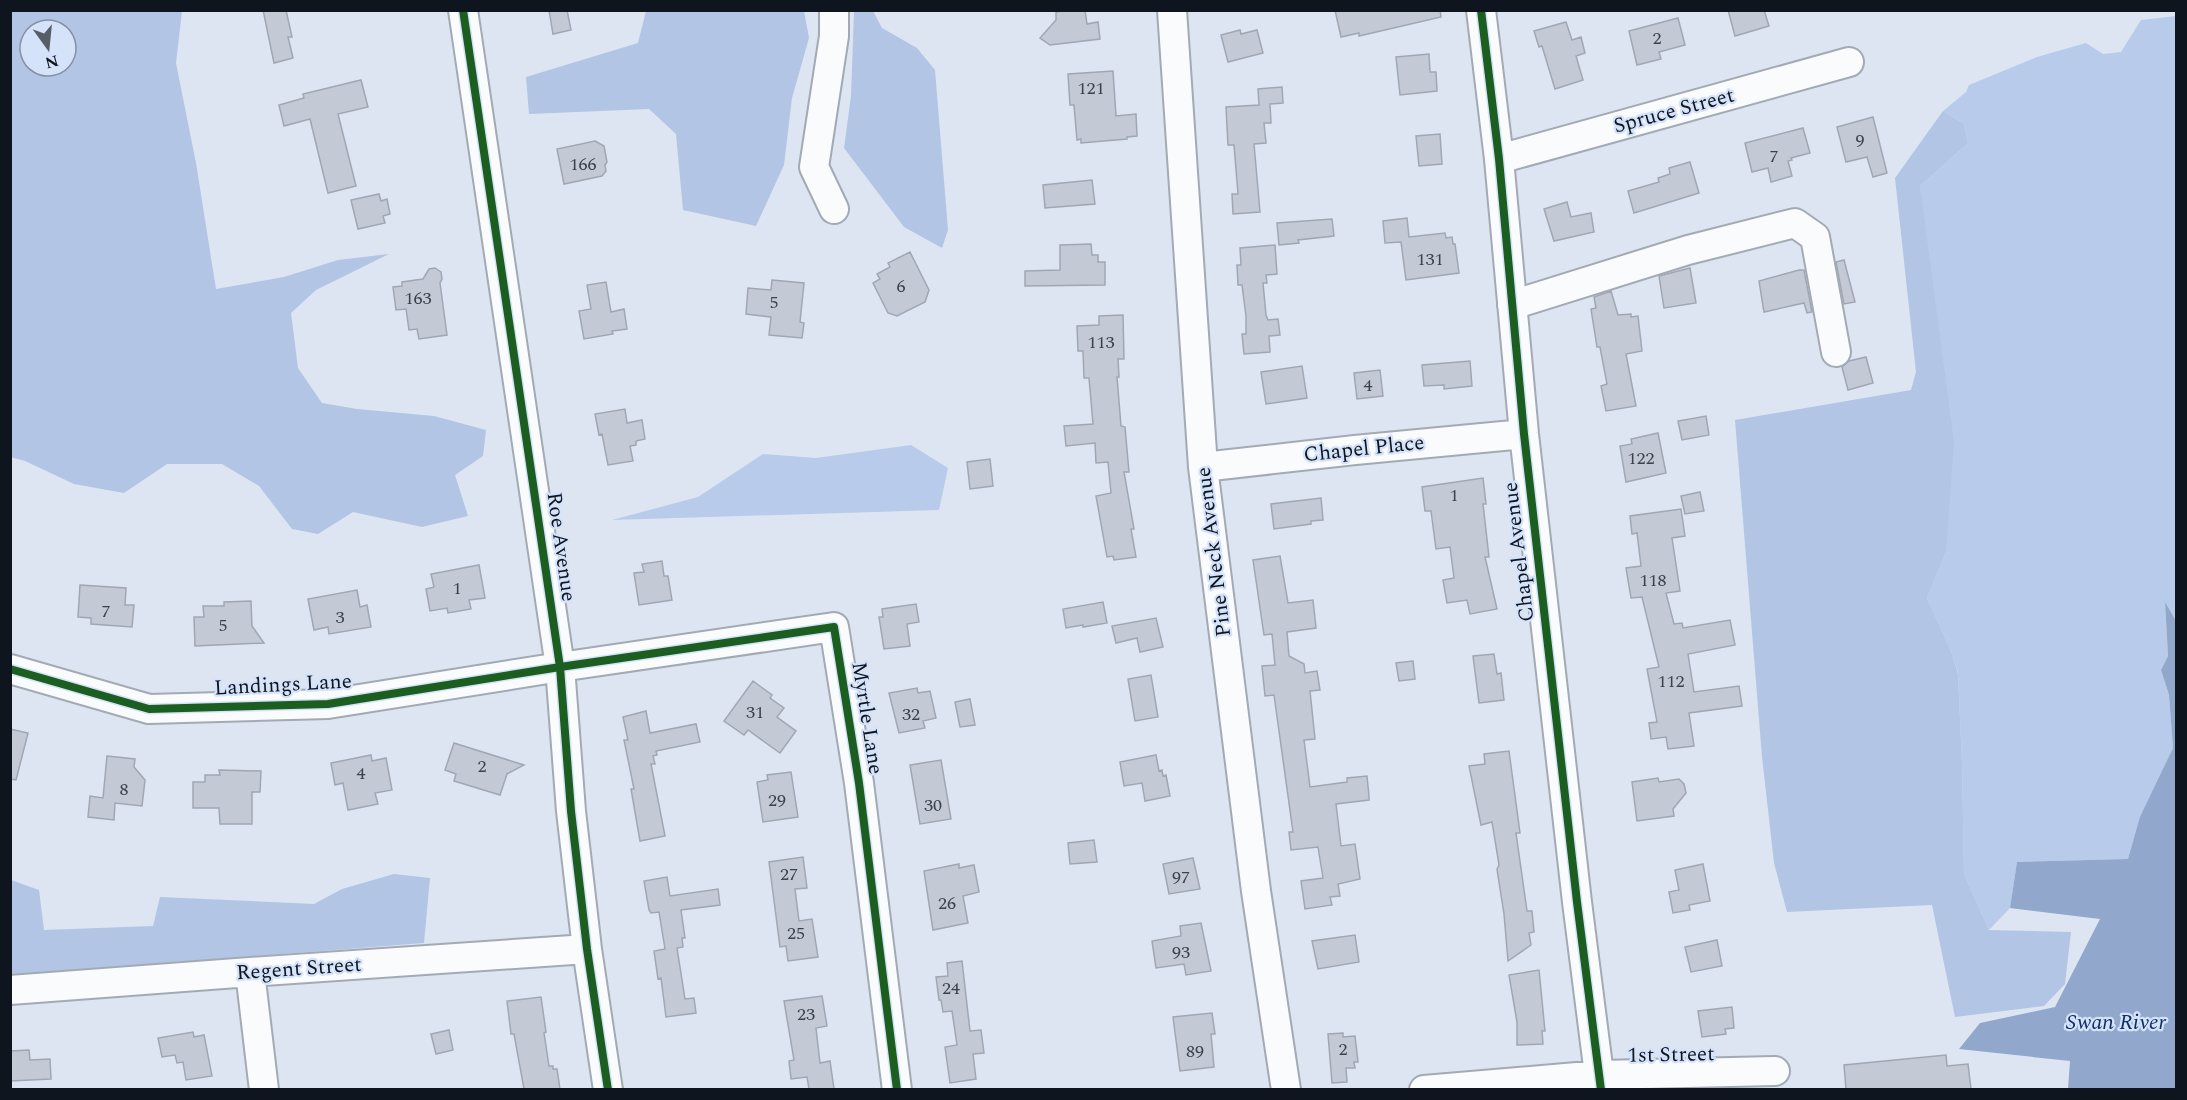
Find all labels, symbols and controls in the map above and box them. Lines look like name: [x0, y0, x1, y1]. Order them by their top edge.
north arrow: [18, 18, 78, 78]
house number: 2: [1653, 25, 1662, 52]
text: N: [42, 48, 61, 75]
house number: 121: [1078, 75, 1105, 102]
street label: Spruce Street: [1610, 80, 1738, 142]
house number: 9: [1856, 127, 1865, 154]
house number: 7: [1770, 143, 1779, 170]
house number: 166: [570, 151, 597, 178]
house number: 131: [1417, 246, 1444, 273]
house number: 6: [897, 273, 906, 300]
house number: 163: [405, 285, 432, 312]
house number: 5: [770, 289, 779, 316]
house number: 113: [1088, 329, 1115, 356]
house number: 4: [1364, 372, 1373, 399]
street label: Chapel Place: [1302, 427, 1426, 471]
house number: 122: [1628, 445, 1655, 472]
street label: Pine Neck Avenue: [1188, 465, 1240, 639]
street label: Chapel Avenue: [1495, 480, 1543, 624]
house number: 1: [1450, 482, 1459, 509]
street label: Roe Avenue: [537, 490, 585, 604]
house number: 118: [1640, 567, 1667, 594]
house number: 1: [453, 575, 462, 602]
house number: 7: [102, 598, 111, 625]
house number: 3: [336, 604, 345, 631]
house number: 5: [219, 612, 228, 639]
street label: Myrtle Lane: [842, 659, 892, 777]
street label: Landings Lane: [213, 665, 353, 705]
house number: 112: [1658, 668, 1685, 695]
house number: 31: [746, 699, 764, 726]
house number: 32: [902, 701, 920, 728]
house number: 2: [478, 753, 487, 780]
house number: 4: [357, 760, 366, 787]
house number: 8: [120, 776, 129, 803]
house number: 29: [768, 787, 786, 814]
house number: 30: [924, 792, 942, 819]
house number: 27: [780, 861, 798, 888]
house number: 97: [1172, 864, 1190, 891]
house number: 26: [938, 890, 956, 917]
house number: 25: [787, 920, 805, 947]
house number: 93: [1172, 939, 1190, 966]
street label: Regent Street: [235, 949, 363, 989]
house number: 24: [942, 975, 960, 1002]
house number: 23: [797, 1001, 815, 1028]
water label: Swan River: [2066, 1006, 2166, 1039]
house number: 2: [1339, 1036, 1348, 1063]
house number: 89: [1186, 1038, 1204, 1065]
street label: 1st Street: [1627, 1038, 1715, 1072]

